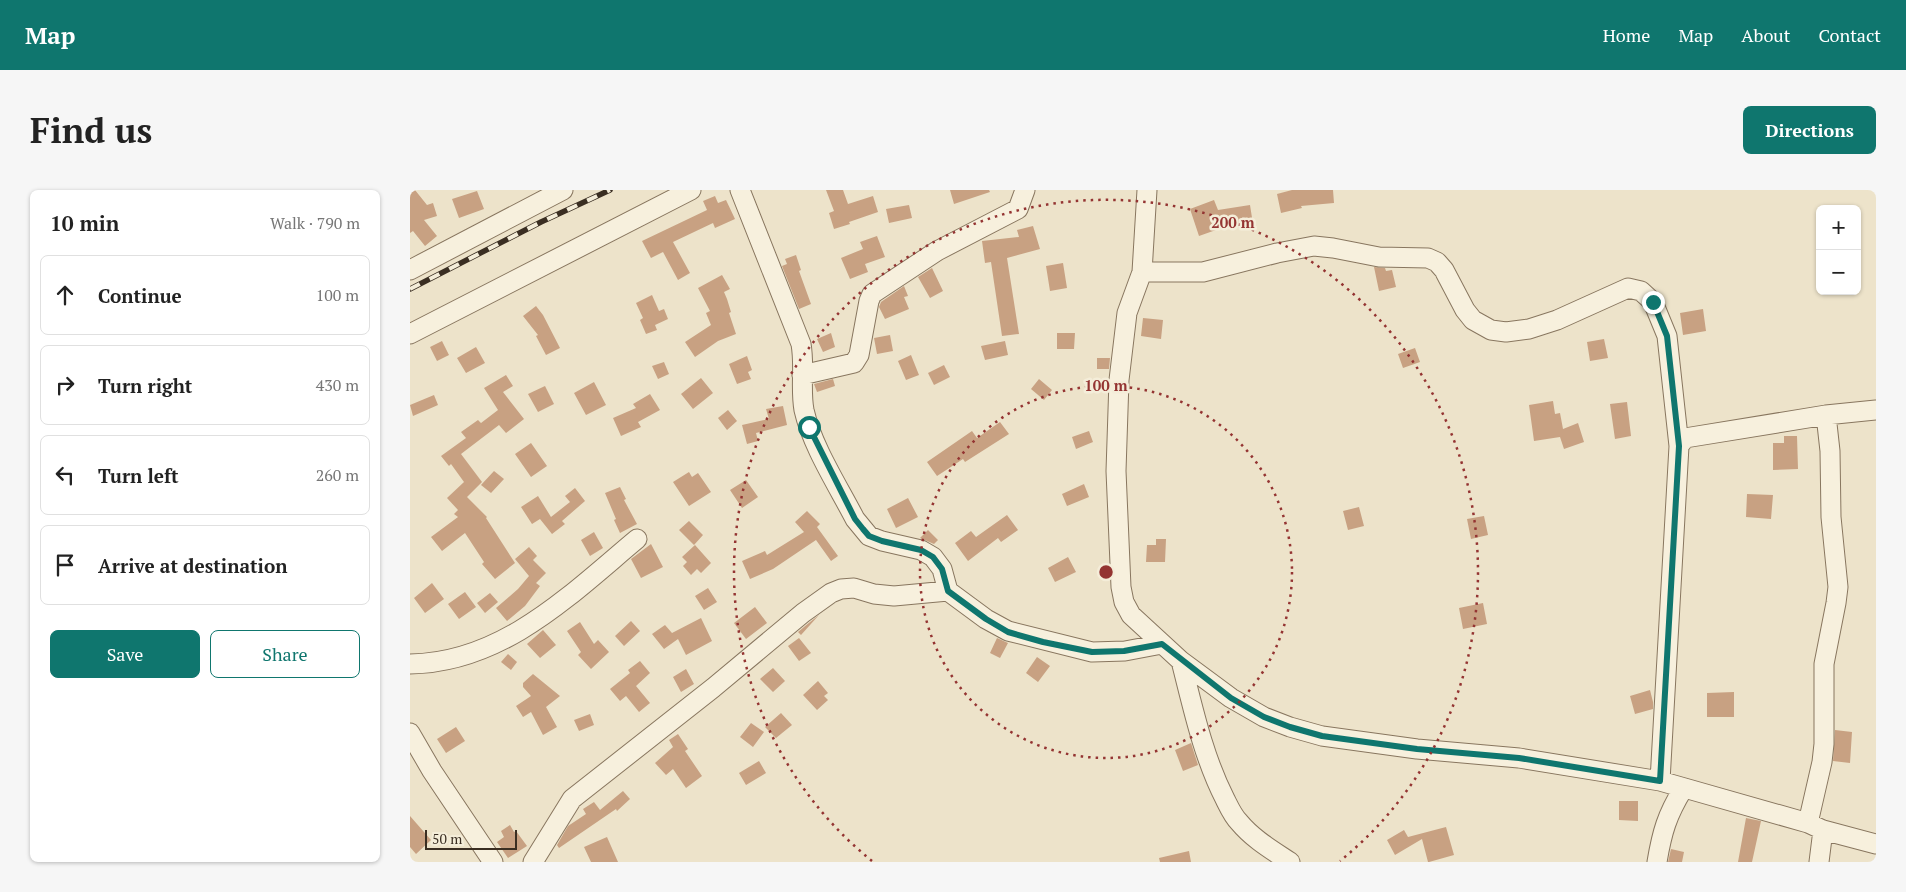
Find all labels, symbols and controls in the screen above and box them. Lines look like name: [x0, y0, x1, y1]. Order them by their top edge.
text: Map: [25, 19, 75, 51]
text: Home: [1603, 23, 1650, 47]
text: Map: [1678, 23, 1713, 47]
text: About: [1741, 23, 1790, 47]
text: Contact: [1818, 23, 1881, 47]
button: Directions: [1743, 106, 1876, 154]
text: Find us: [30, 107, 152, 153]
map controls: [1816, 205, 1861, 295]
button: +: [1816, 205, 1861, 250]
text: 10 min: [50, 209, 119, 237]
text: Walk · 790 m: [270, 212, 360, 234]
text: 200 m: [1211, 212, 1255, 232]
button: −: [1816, 250, 1861, 295]
icon: ahead: [51, 281, 79, 309]
text: Continue: [98, 283, 182, 308]
text: 100 m: [316, 284, 359, 306]
route end: [1642, 291, 1665, 314]
icon: right: [51, 371, 79, 399]
text: Turn right: [98, 373, 192, 398]
text: 430 m: [316, 374, 359, 396]
text: 100 m: [1084, 375, 1128, 395]
route start: [798, 416, 821, 439]
icon: left: [51, 461, 79, 489]
text: Turn left: [98, 463, 179, 488]
text: 260 m: [316, 464, 359, 486]
icon: arrive: [51, 551, 79, 579]
text: Arrive at destination: [98, 553, 287, 578]
centre of rings: [1097, 563, 1115, 581]
button: Save: [50, 630, 200, 678]
button: Share: [210, 630, 360, 678]
scale bar: [425, 827, 518, 850]
text: 50 m: [432, 829, 462, 848]

